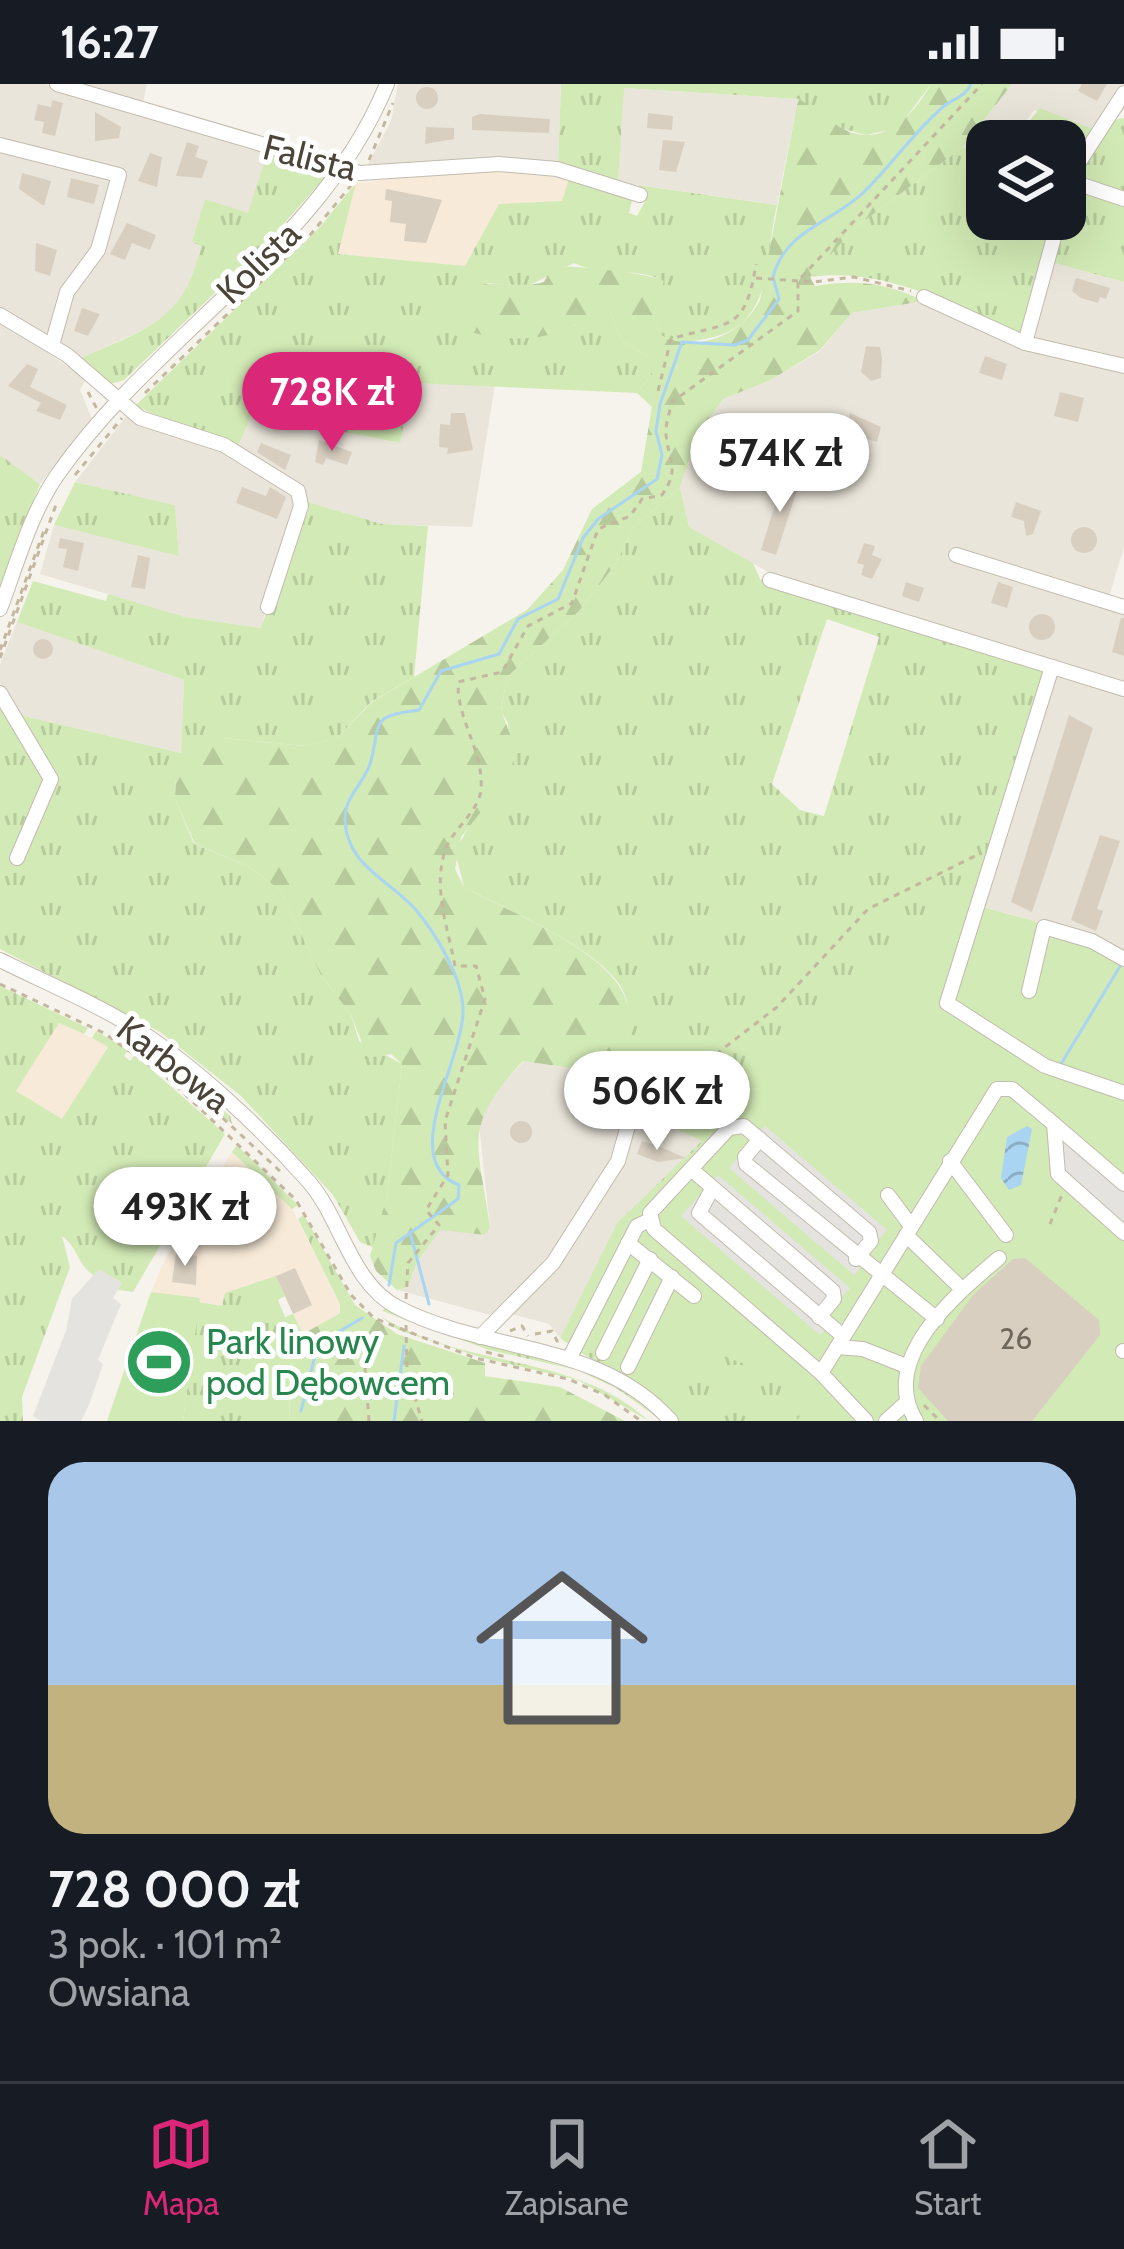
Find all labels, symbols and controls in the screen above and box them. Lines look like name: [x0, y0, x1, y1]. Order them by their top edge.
text: 16:27: [60, 15, 159, 69]
map controls: [966, 120, 1086, 240]
button: layers: [966, 120, 1086, 240]
street label: Falista: [259, 124, 361, 190]
street label: Kolista: [207, 212, 309, 312]
pin: 728K zł: [221, 352, 443, 454]
text: 728K zł: [269, 367, 395, 415]
pin: 574K zł: [669, 413, 891, 515]
text: 574K zł: [717, 428, 843, 476]
street label: Karbowa: [108, 1006, 240, 1122]
pin: 506K zł: [546, 1051, 768, 1153]
text: 506K zł: [591, 1066, 723, 1114]
pin: 493K zł: [74, 1167, 296, 1269]
text: 493K zł: [121, 1182, 249, 1230]
place label: Park linowy pod Dębowcem: [206, 1319, 450, 1404]
house number: 26: [1000, 1320, 1032, 1357]
sports icon: Park linowy pod Dębowcem: [124, 1327, 194, 1397]
icon: home: [454, 1540, 670, 1756]
text: 728 000 zł: [48, 1858, 300, 1920]
text: 3 pok. · 101 m²: [48, 1920, 282, 1968]
text: Owsiana: [48, 1968, 190, 2016]
tab: Mapa: [143, 2111, 219, 2223]
tab: Zapisane: [505, 2111, 629, 2223]
tab: Start: [914, 2111, 981, 2223]

